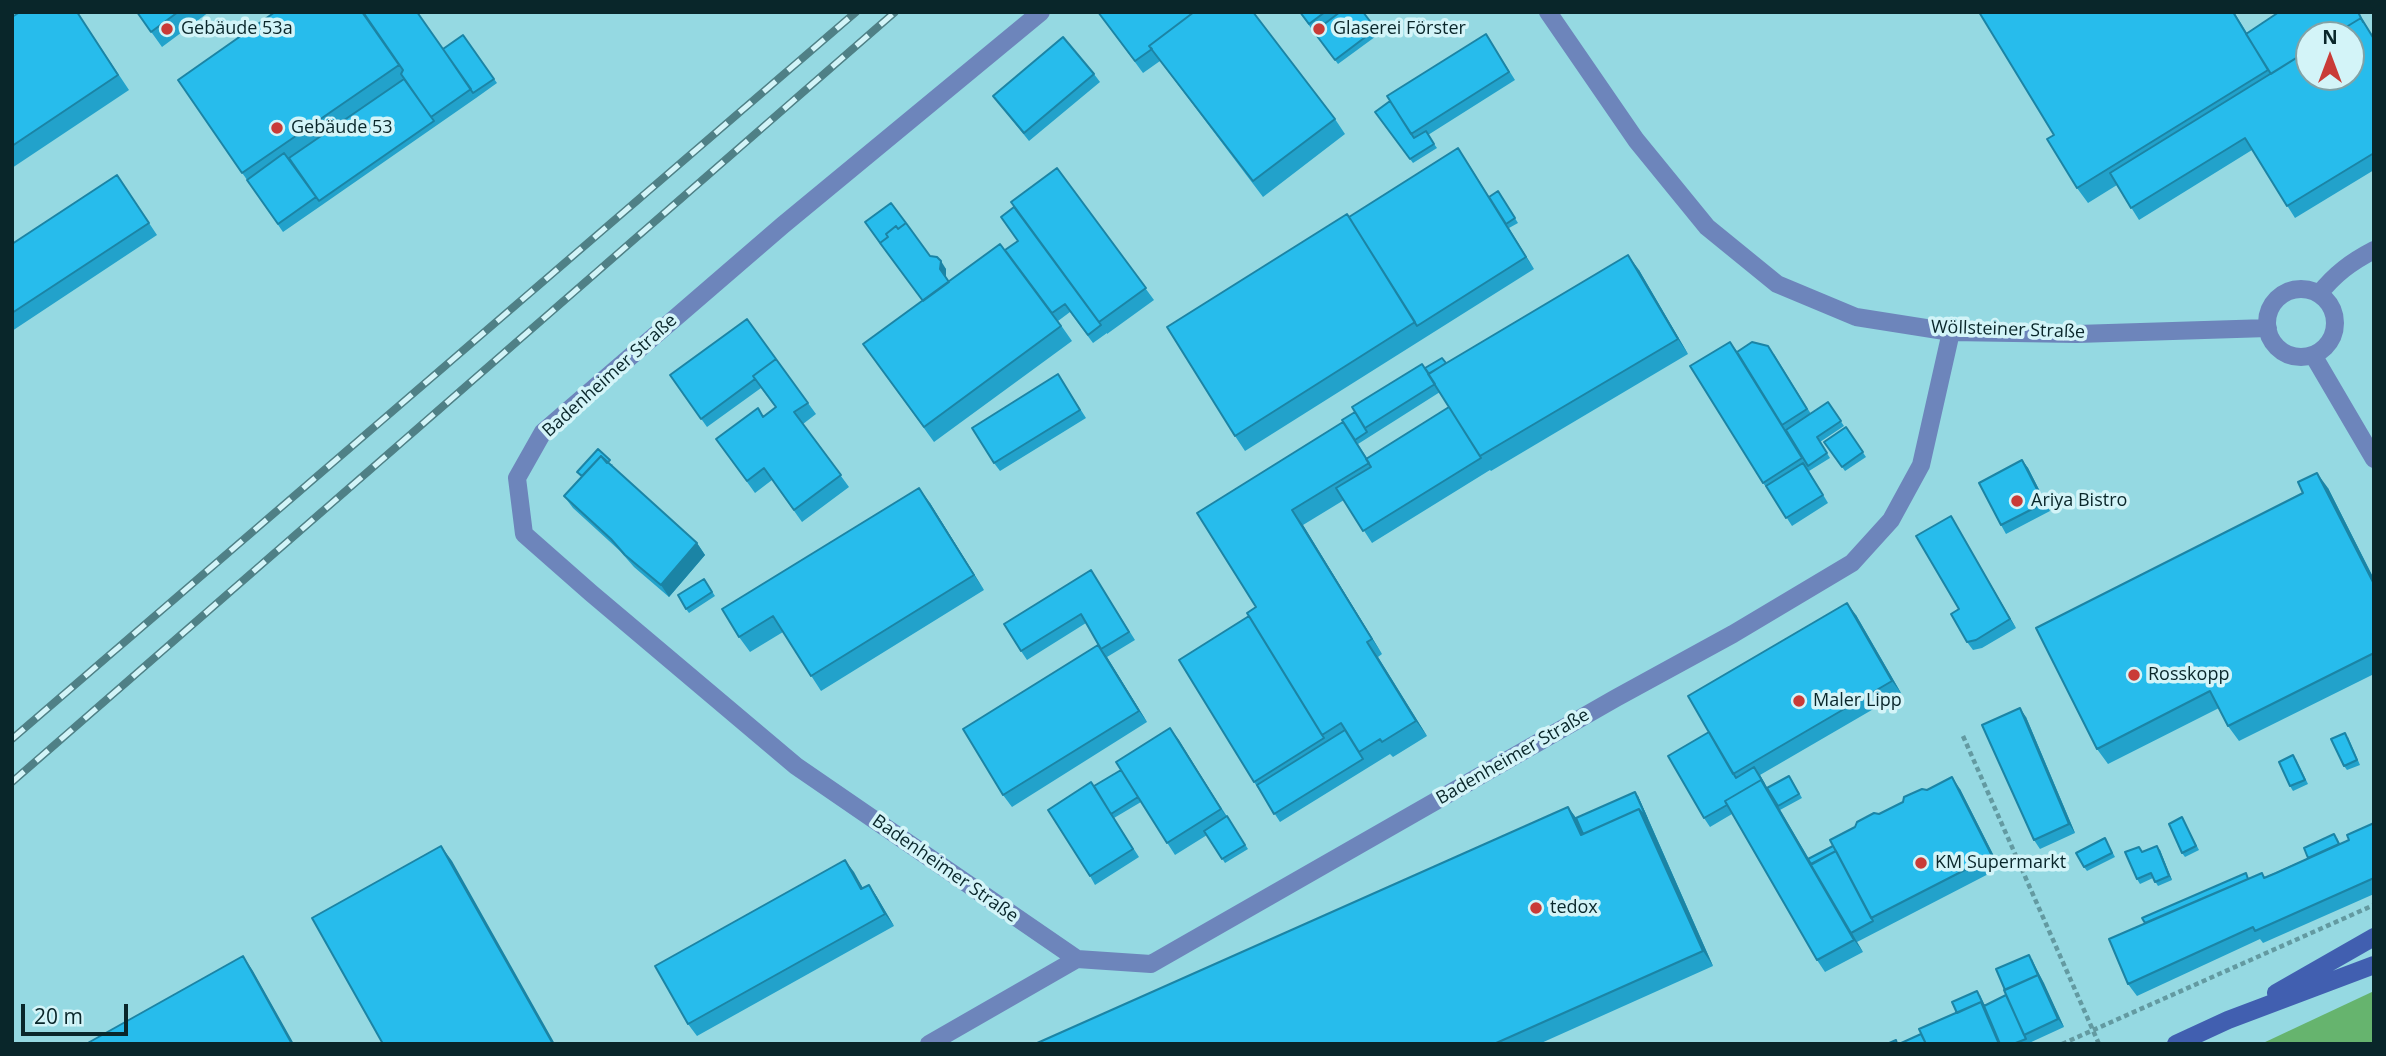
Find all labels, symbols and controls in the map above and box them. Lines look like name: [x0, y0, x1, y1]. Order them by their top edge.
place label: Gebäude 53a: [181, 18, 293, 40]
place label: Glaserei Förster: [1333, 18, 1466, 40]
marker: Gebäude 53a: [159, 21, 175, 37]
marker: Glaserei Förster: [1311, 21, 1327, 37]
north arrow: [2295, 21, 2365, 91]
text: N: [2322, 24, 2338, 50]
place label: Gebäude 53: [291, 117, 393, 139]
marker: Gebäude 53: [269, 120, 285, 136]
street label: Badenheimer Straße: [538, 310, 682, 442]
street label: Wöllsteiner Straße: [1931, 317, 2085, 343]
place label: Ariya Bistro: [2031, 490, 2127, 512]
marker: Ariya Bistro: [2009, 493, 2025, 509]
place label: Rosskopp: [2148, 664, 2229, 686]
marker: Rosskopp: [2126, 667, 2142, 683]
place label: Maler Lipp: [1813, 690, 1902, 712]
marker: Maler Lipp: [1791, 693, 1807, 709]
street label: Badenheimer Straße: [1433, 704, 1593, 810]
street label: Badenheimer Straße: [868, 810, 1022, 928]
place label: KM Supermarkt: [1935, 852, 2066, 874]
marker: KM Supermarkt: [1913, 855, 1929, 871]
place label: tedox: [1550, 897, 1598, 919]
marker: tedox: [1528, 900, 1544, 916]
scale bar: [24, 990, 131, 1034]
text: 20 m: [34, 1002, 83, 1030]

